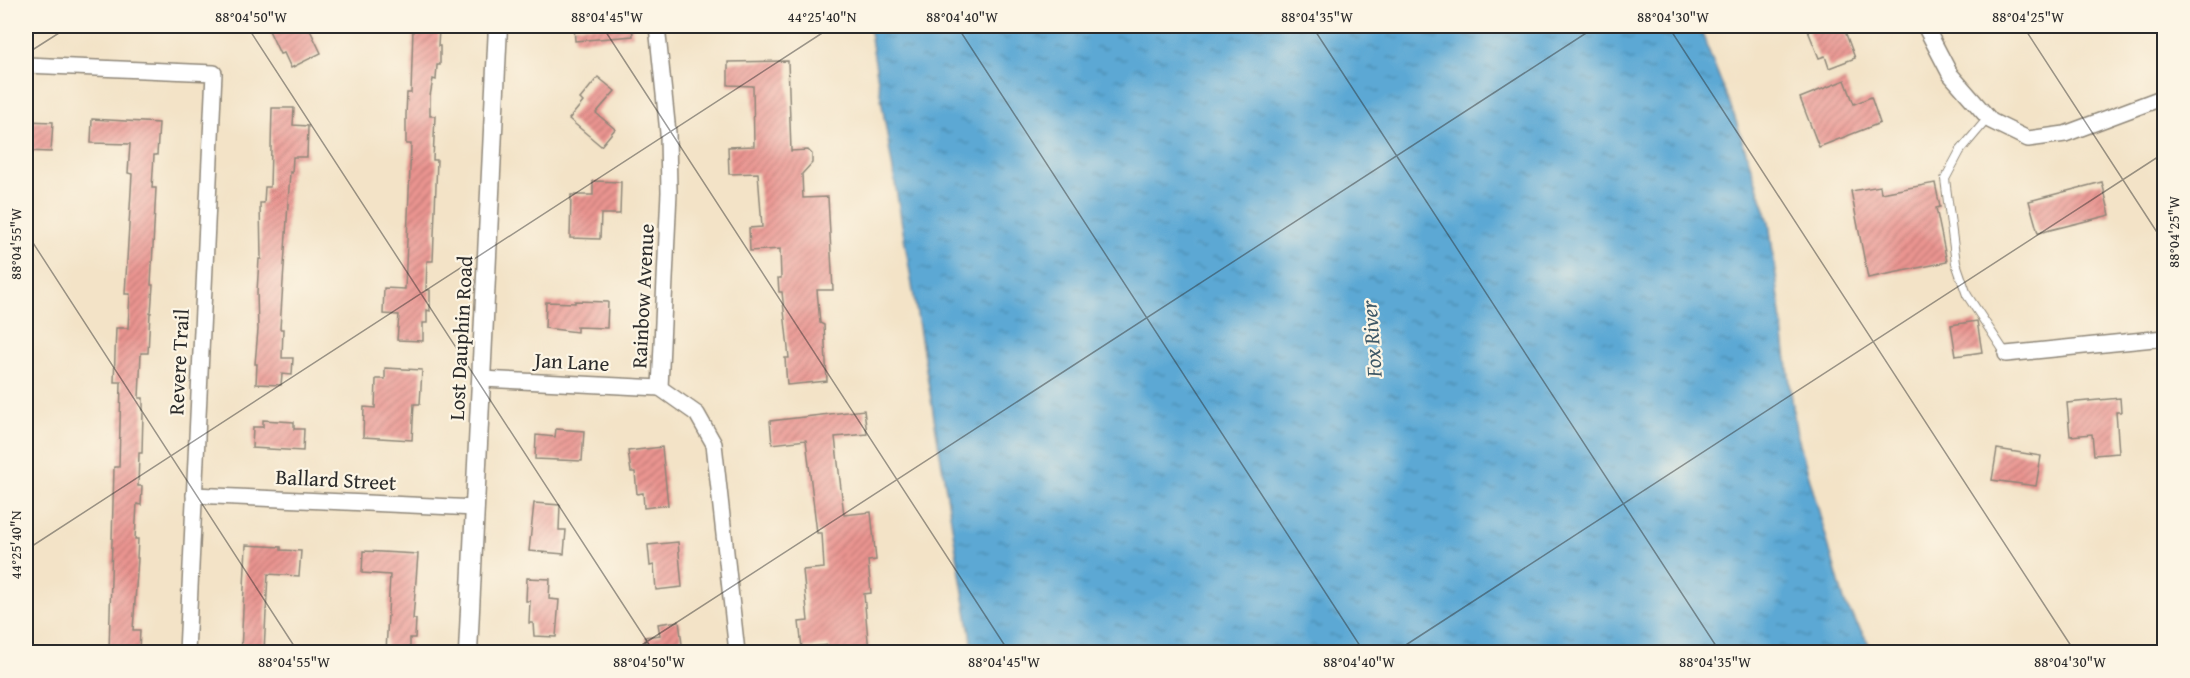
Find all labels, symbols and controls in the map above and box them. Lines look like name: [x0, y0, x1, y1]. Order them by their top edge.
text: 88°04'50"W: [215, 6, 287, 27]
text: 88°04'45"W: [571, 6, 643, 27]
text: 44°25'40"N: [788, 6, 857, 27]
text: 88°04'40"W: [926, 6, 998, 27]
text: 88°04'35"W: [1281, 6, 1353, 27]
text: 88°04'30"W: [1637, 6, 1709, 27]
text: 88°04'25"W: [1992, 6, 2064, 27]
text: 88°04'25"W: [2163, 196, 2184, 268]
text: 88°04'55"W: [5, 208, 26, 280]
street label: Rainbow Avenue: [623, 223, 662, 369]
street label: Lost Dauphin Road: [441, 254, 480, 421]
water label: Fox River: [1352, 299, 1390, 379]
street label: Revere Trail: [160, 308, 197, 416]
street label: Jan Lane: [531, 344, 610, 379]
street label: Ballard Street: [275, 461, 398, 498]
text: 44°25'40"N: [5, 510, 26, 579]
text: 88°04'55"W: [258, 651, 330, 672]
text: 88°04'50"W: [613, 651, 685, 672]
text: 88°04'45"W: [968, 651, 1040, 672]
text: 88°04'40"W: [1323, 651, 1395, 672]
text: 88°04'35"W: [1679, 651, 1751, 672]
text: 88°04'30"W: [2034, 651, 2106, 672]

